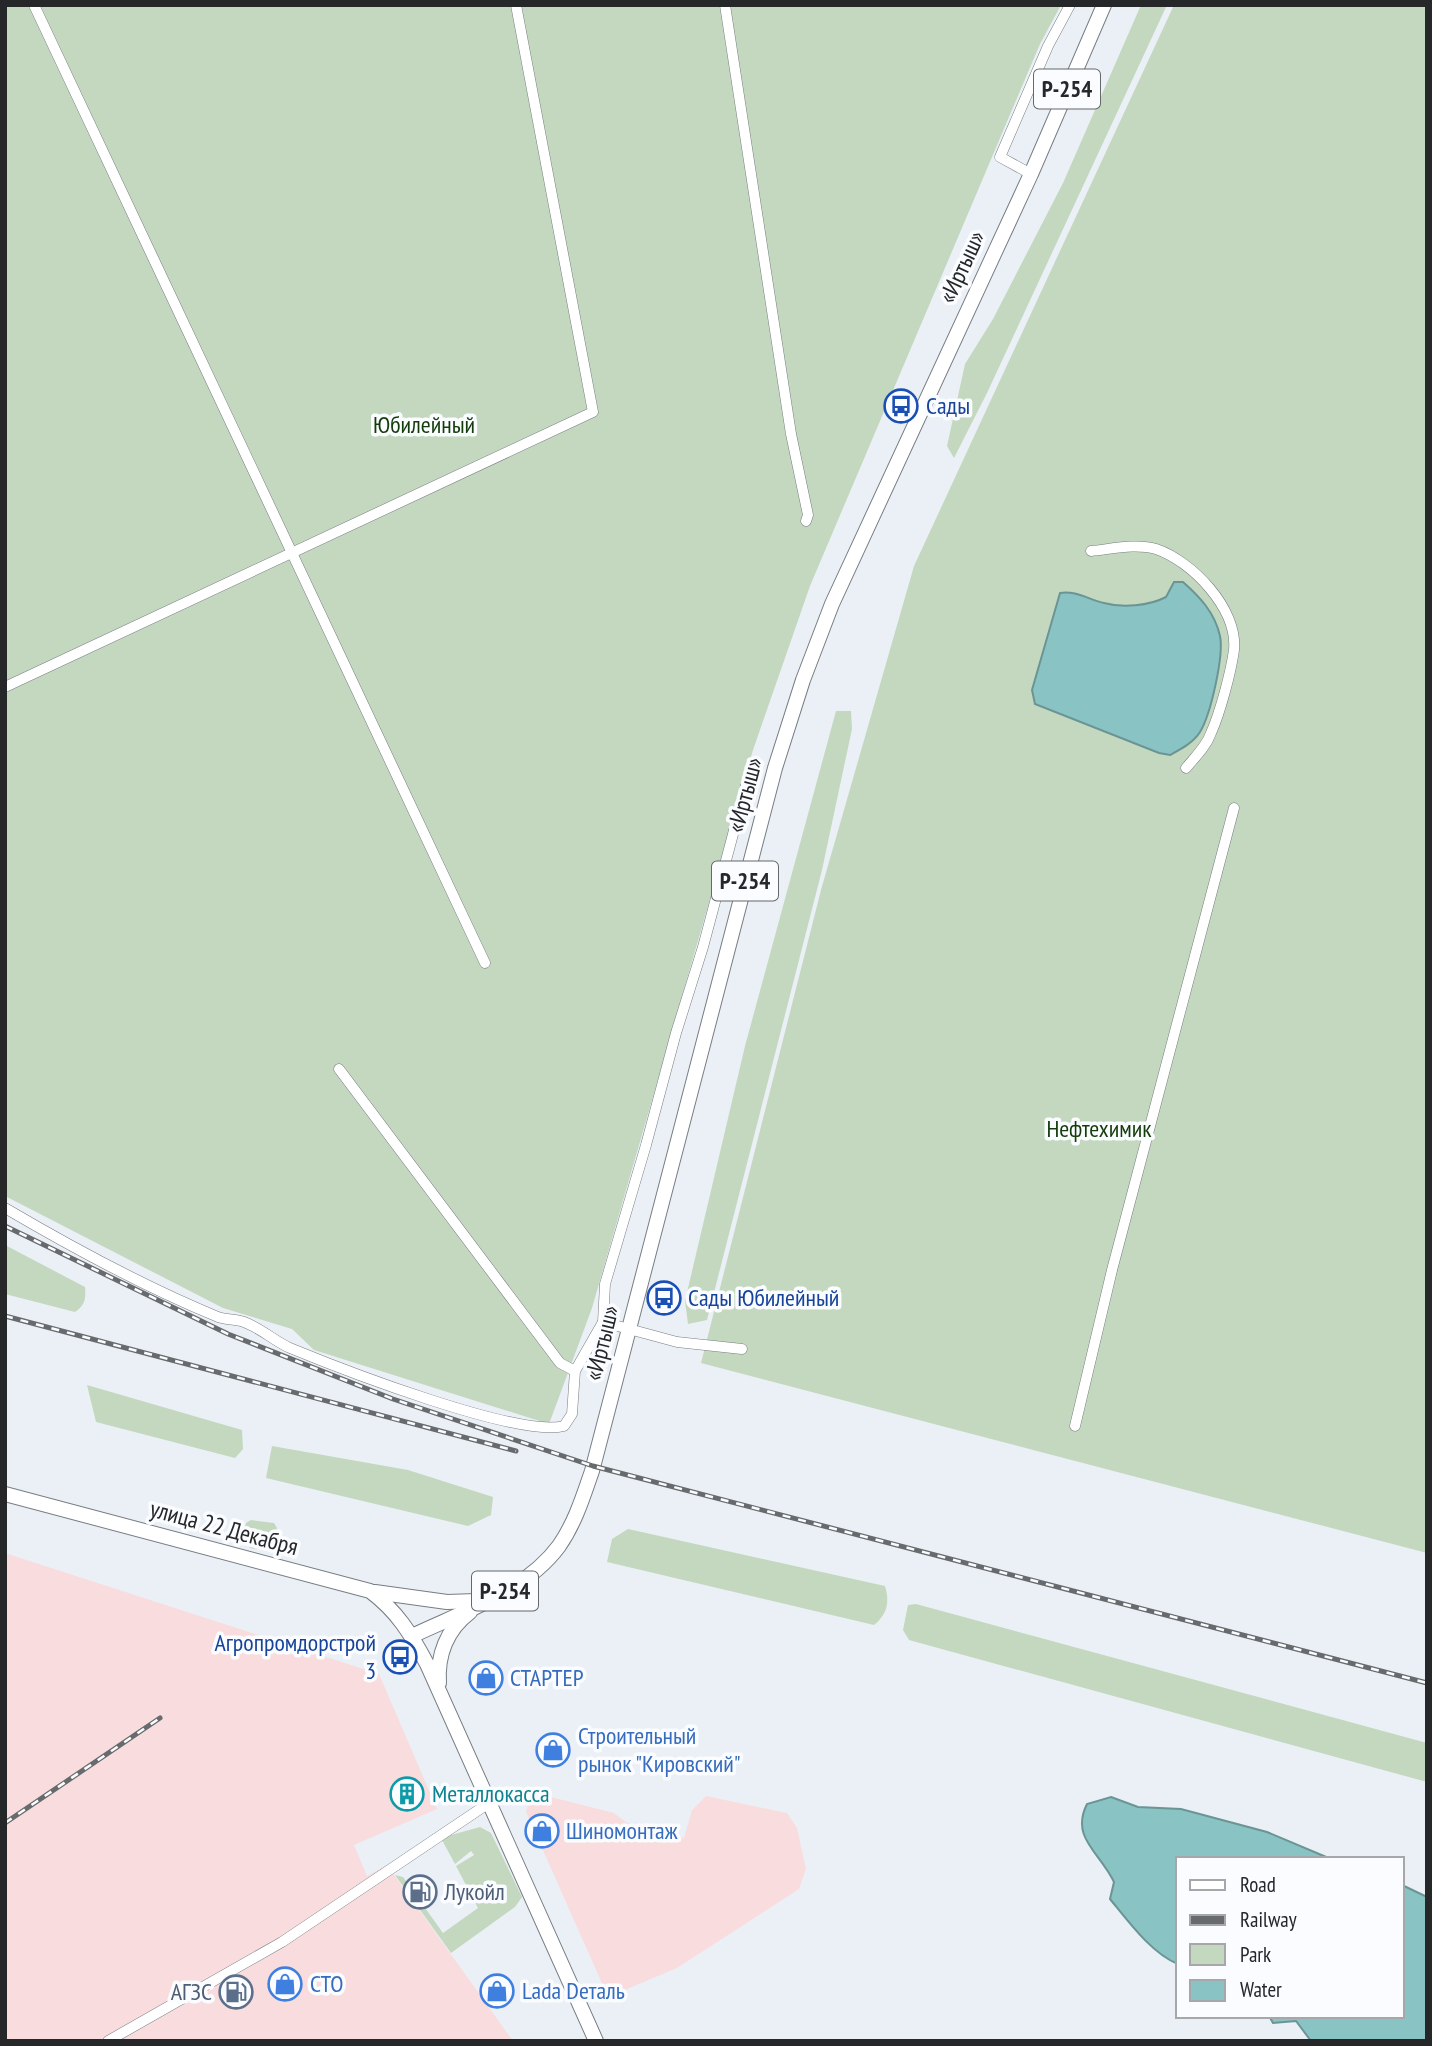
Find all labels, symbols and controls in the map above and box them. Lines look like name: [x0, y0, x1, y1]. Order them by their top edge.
road number: Р-254: [1034, 69, 1100, 108]
street label: «Иртыш»: [931, 226, 992, 308]
bus stop icon: Сады: [882, 387, 920, 425]
place label: Сады: [926, 390, 970, 421]
park label: Юбилейный: [373, 409, 475, 440]
street label: «Иртыш»: [720, 754, 769, 836]
road number: Р-254: [712, 862, 778, 900]
park label: Нефтехимик: [1046, 1113, 1152, 1144]
bus stop icon: Сады Юбилейный: [645, 1279, 683, 1317]
place label: Сады Юбилейный: [688, 1282, 839, 1313]
street label: «Иртыш»: [577, 1302, 626, 1384]
street label: улица 22 Декабря: [147, 1493, 302, 1562]
road number: Р-254: [472, 1572, 538, 1610]
place label: Агропромдорстрой 3: [214, 1627, 376, 1686]
bus stop icon: Агропромдорстрой 3: [381, 1638, 419, 1676]
shop icon: СТАРТЕР: [467, 1659, 505, 1697]
place label: СТАРТЕР: [510, 1662, 584, 1693]
place label: Строительный рынок "Кировский": [578, 1720, 741, 1779]
shop icon: Строительный рынок "Кировский": [534, 1731, 572, 1769]
building icon: Металлокасса: [388, 1775, 426, 1813]
place label: Металлокасса: [432, 1778, 550, 1809]
shop icon: Шиномонтаж: [523, 1812, 561, 1850]
place label: Шиномонтаж: [566, 1815, 678, 1846]
legend: [1176, 1857, 1404, 2018]
text: Road: [1240, 1871, 1276, 1898]
fuel station icon: Лукойл: [401, 1873, 439, 1911]
place label: Лукойл: [443, 1876, 505, 1907]
text: Railway: [1240, 1906, 1297, 1933]
text: Park: [1240, 1941, 1271, 1968]
shop icon: СТО: [266, 1965, 304, 2003]
place label: СТО: [310, 1968, 343, 1999]
shop icon: Lada Dеталь: [478, 1972, 516, 2010]
fuel station icon: АГЗС: [217, 1973, 255, 2011]
place label: Lada Dеталь: [522, 1975, 625, 2006]
place label: АГЗС: [171, 1976, 212, 2007]
text: Water: [1240, 1976, 1282, 2003]

